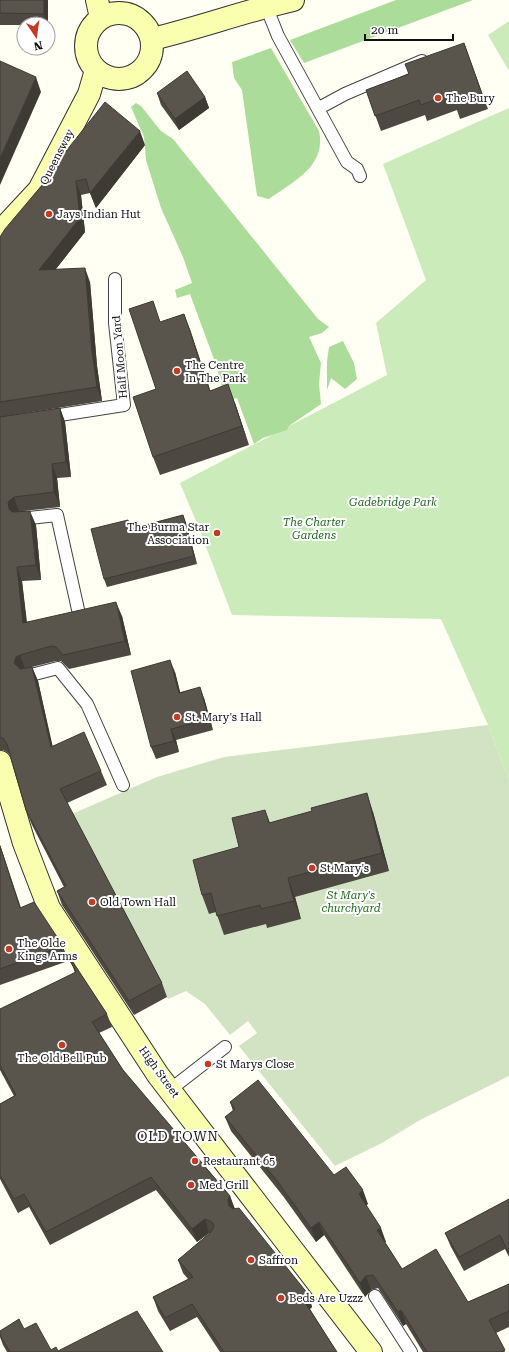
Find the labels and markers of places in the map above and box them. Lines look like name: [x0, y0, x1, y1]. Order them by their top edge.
place label: The Bury: [446, 92, 495, 105]
marker: The Bury: [433, 93, 443, 103]
place label: Jays Indian Hut: [57, 208, 141, 221]
marker: Jays Indian Hut: [44, 209, 54, 219]
place label: The Centre In The Park: [185, 359, 247, 385]
marker: The Centre In The Park: [172, 366, 182, 376]
place label: The Burma Star Association: [127, 521, 209, 547]
marker: The Burma Star Association: [212, 528, 222, 538]
place label: St. Mary's Hall: [185, 711, 262, 724]
marker: St. Mary's Hall: [172, 712, 182, 722]
place label: St Mary's: [320, 862, 369, 875]
marker: St Mary's: [307, 863, 317, 873]
place label: Old Town Hall: [100, 896, 177, 909]
marker: Old Town Hall: [87, 897, 97, 907]
place label: The Olde Kings Arms: [17, 937, 77, 963]
marker: The Olde Kings Arms: [4, 944, 14, 954]
marker: The Old Bell Pub: [57, 1040, 67, 1050]
place label: The Old Bell Pub: [17, 1052, 107, 1065]
place label: St Marys Close: [216, 1058, 294, 1071]
marker: St Marys Close: [203, 1059, 213, 1069]
place label: Restaurant 65: [203, 1155, 275, 1168]
marker: Restaurant 65: [190, 1156, 200, 1166]
place label: Med Grill: [199, 1179, 249, 1192]
marker: Med Grill: [186, 1180, 196, 1190]
place label: Saffron: [259, 1254, 298, 1267]
marker: Saffron: [246, 1255, 256, 1265]
place label: Beds Are Uzzz: [289, 1292, 363, 1305]
marker: Beds Are Uzzz: [276, 1293, 286, 1303]

